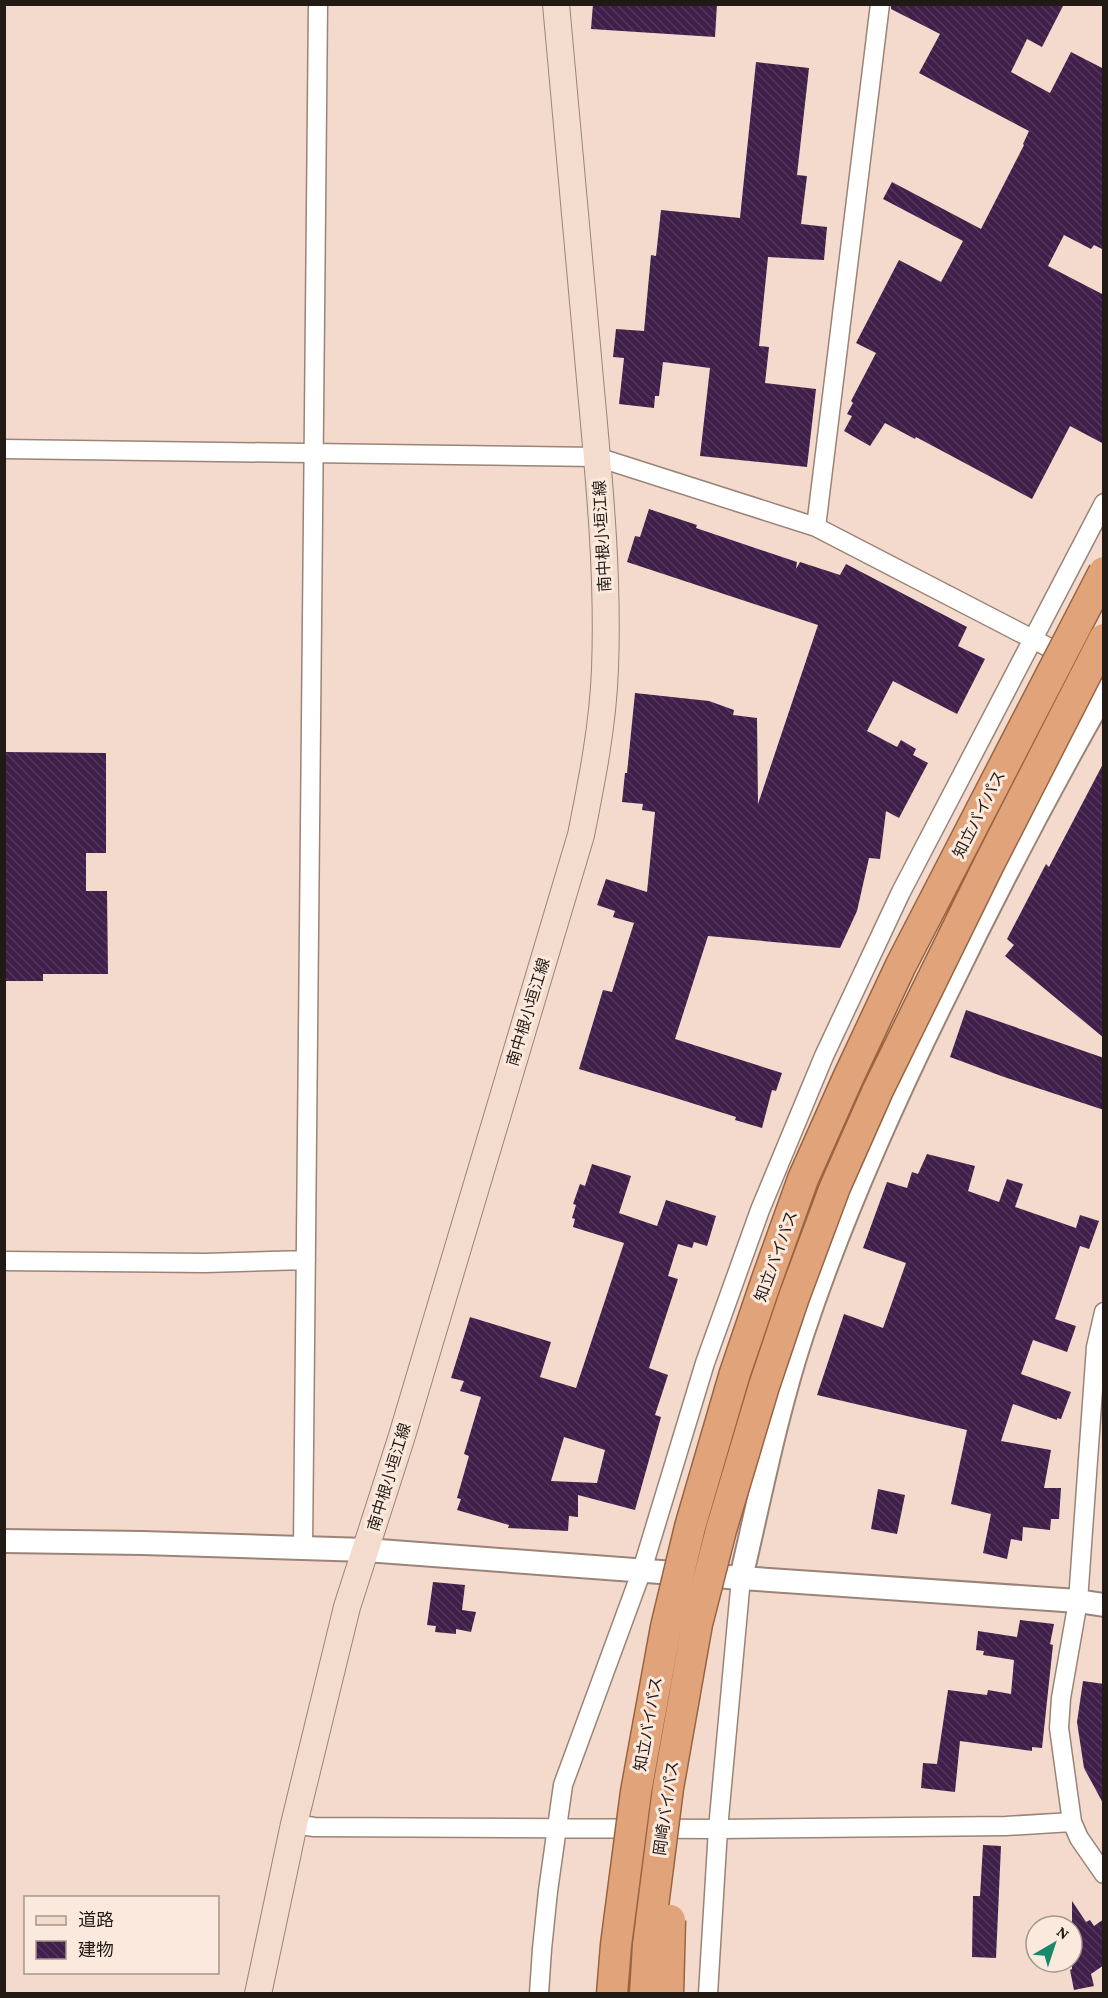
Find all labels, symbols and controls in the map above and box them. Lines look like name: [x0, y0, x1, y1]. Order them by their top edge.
street label: 南中根小垣江線: [591, 480, 613, 592]
street label: 知立バイパス: [950, 768, 1008, 860]
street label: 南中根小垣江線: [503, 956, 553, 1068]
street label: 知立バイパス: [752, 1208, 800, 1304]
street label: 南中根小垣江線: [364, 1421, 414, 1533]
street label: 知立バイパス: [631, 1675, 665, 1773]
street label: 岡崎バイパス: [651, 1759, 681, 1857]
legend: [24, 1896, 219, 1974]
text: 道路: [78, 1910, 114, 1930]
north arrow: [1024, 1914, 1084, 1974]
text: N: [1054, 1923, 1073, 1943]
text: 建物: [78, 1940, 114, 1960]

